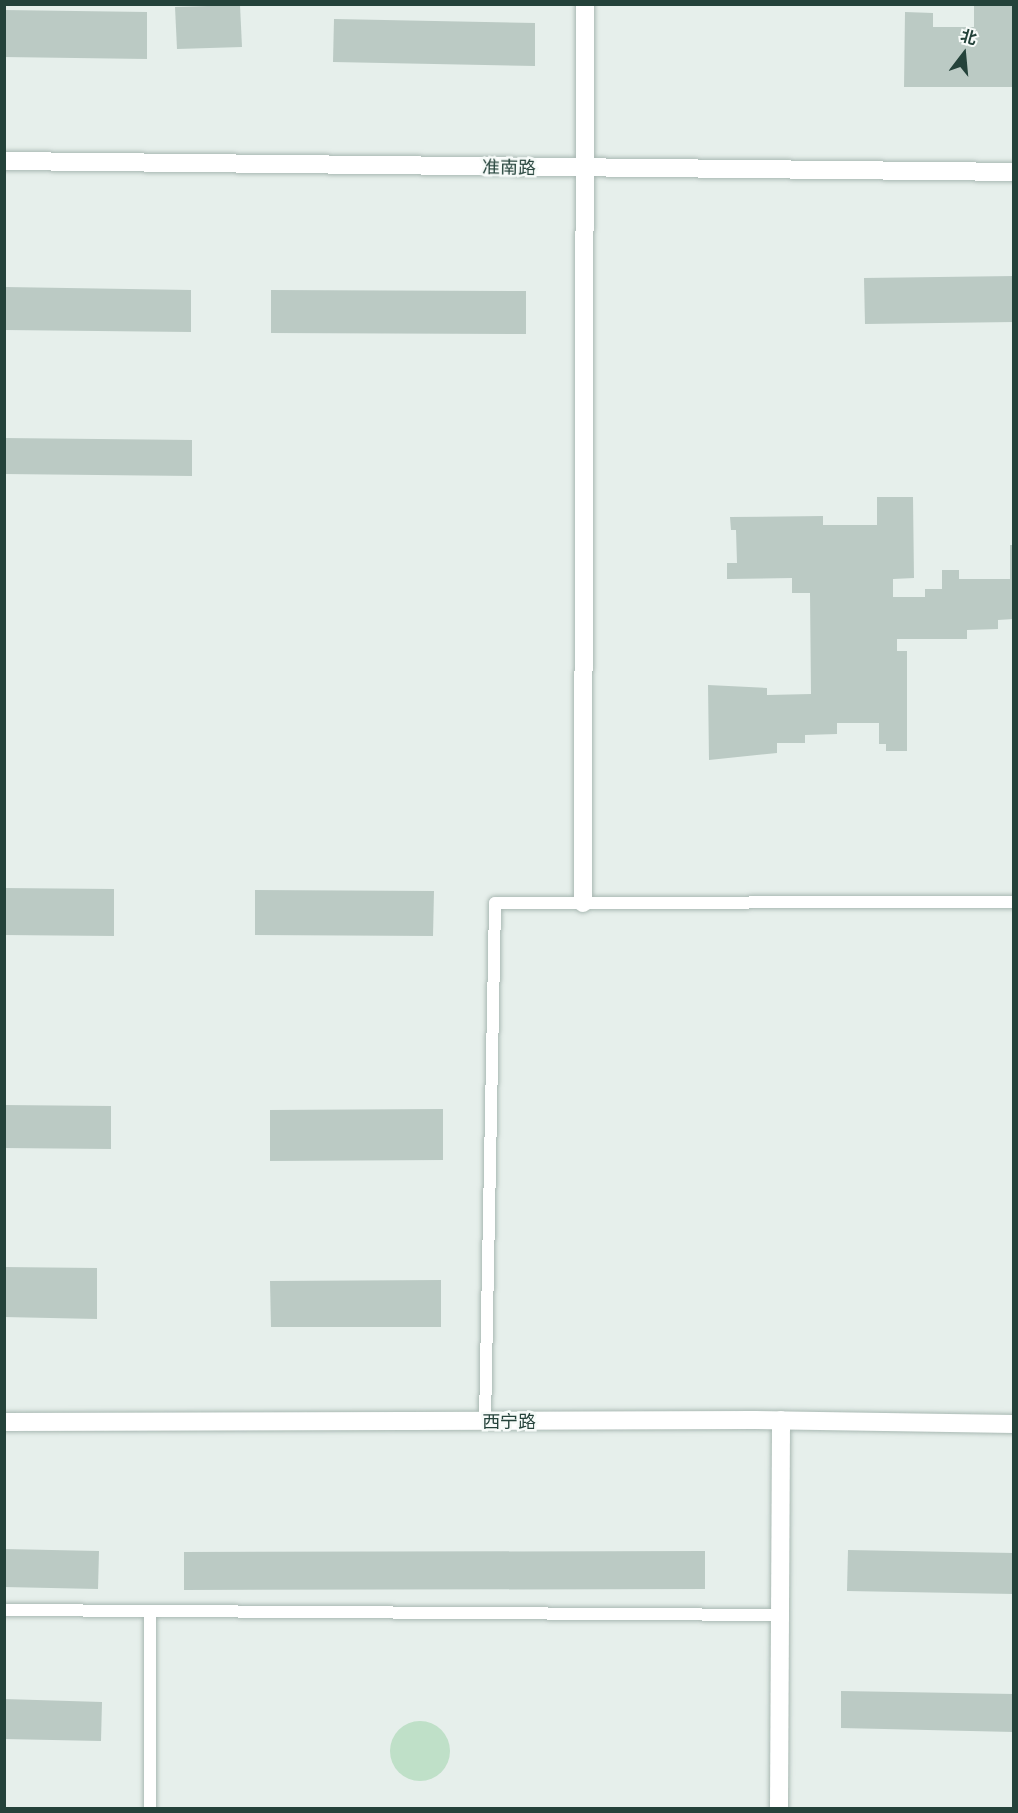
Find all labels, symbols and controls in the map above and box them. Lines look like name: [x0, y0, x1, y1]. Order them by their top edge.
north arrow: [934, 24, 994, 84]
text: 北: [959, 25, 979, 48]
street label: 准南路: [482, 156, 536, 178]
street label: 西宁路: [482, 1410, 536, 1432]

